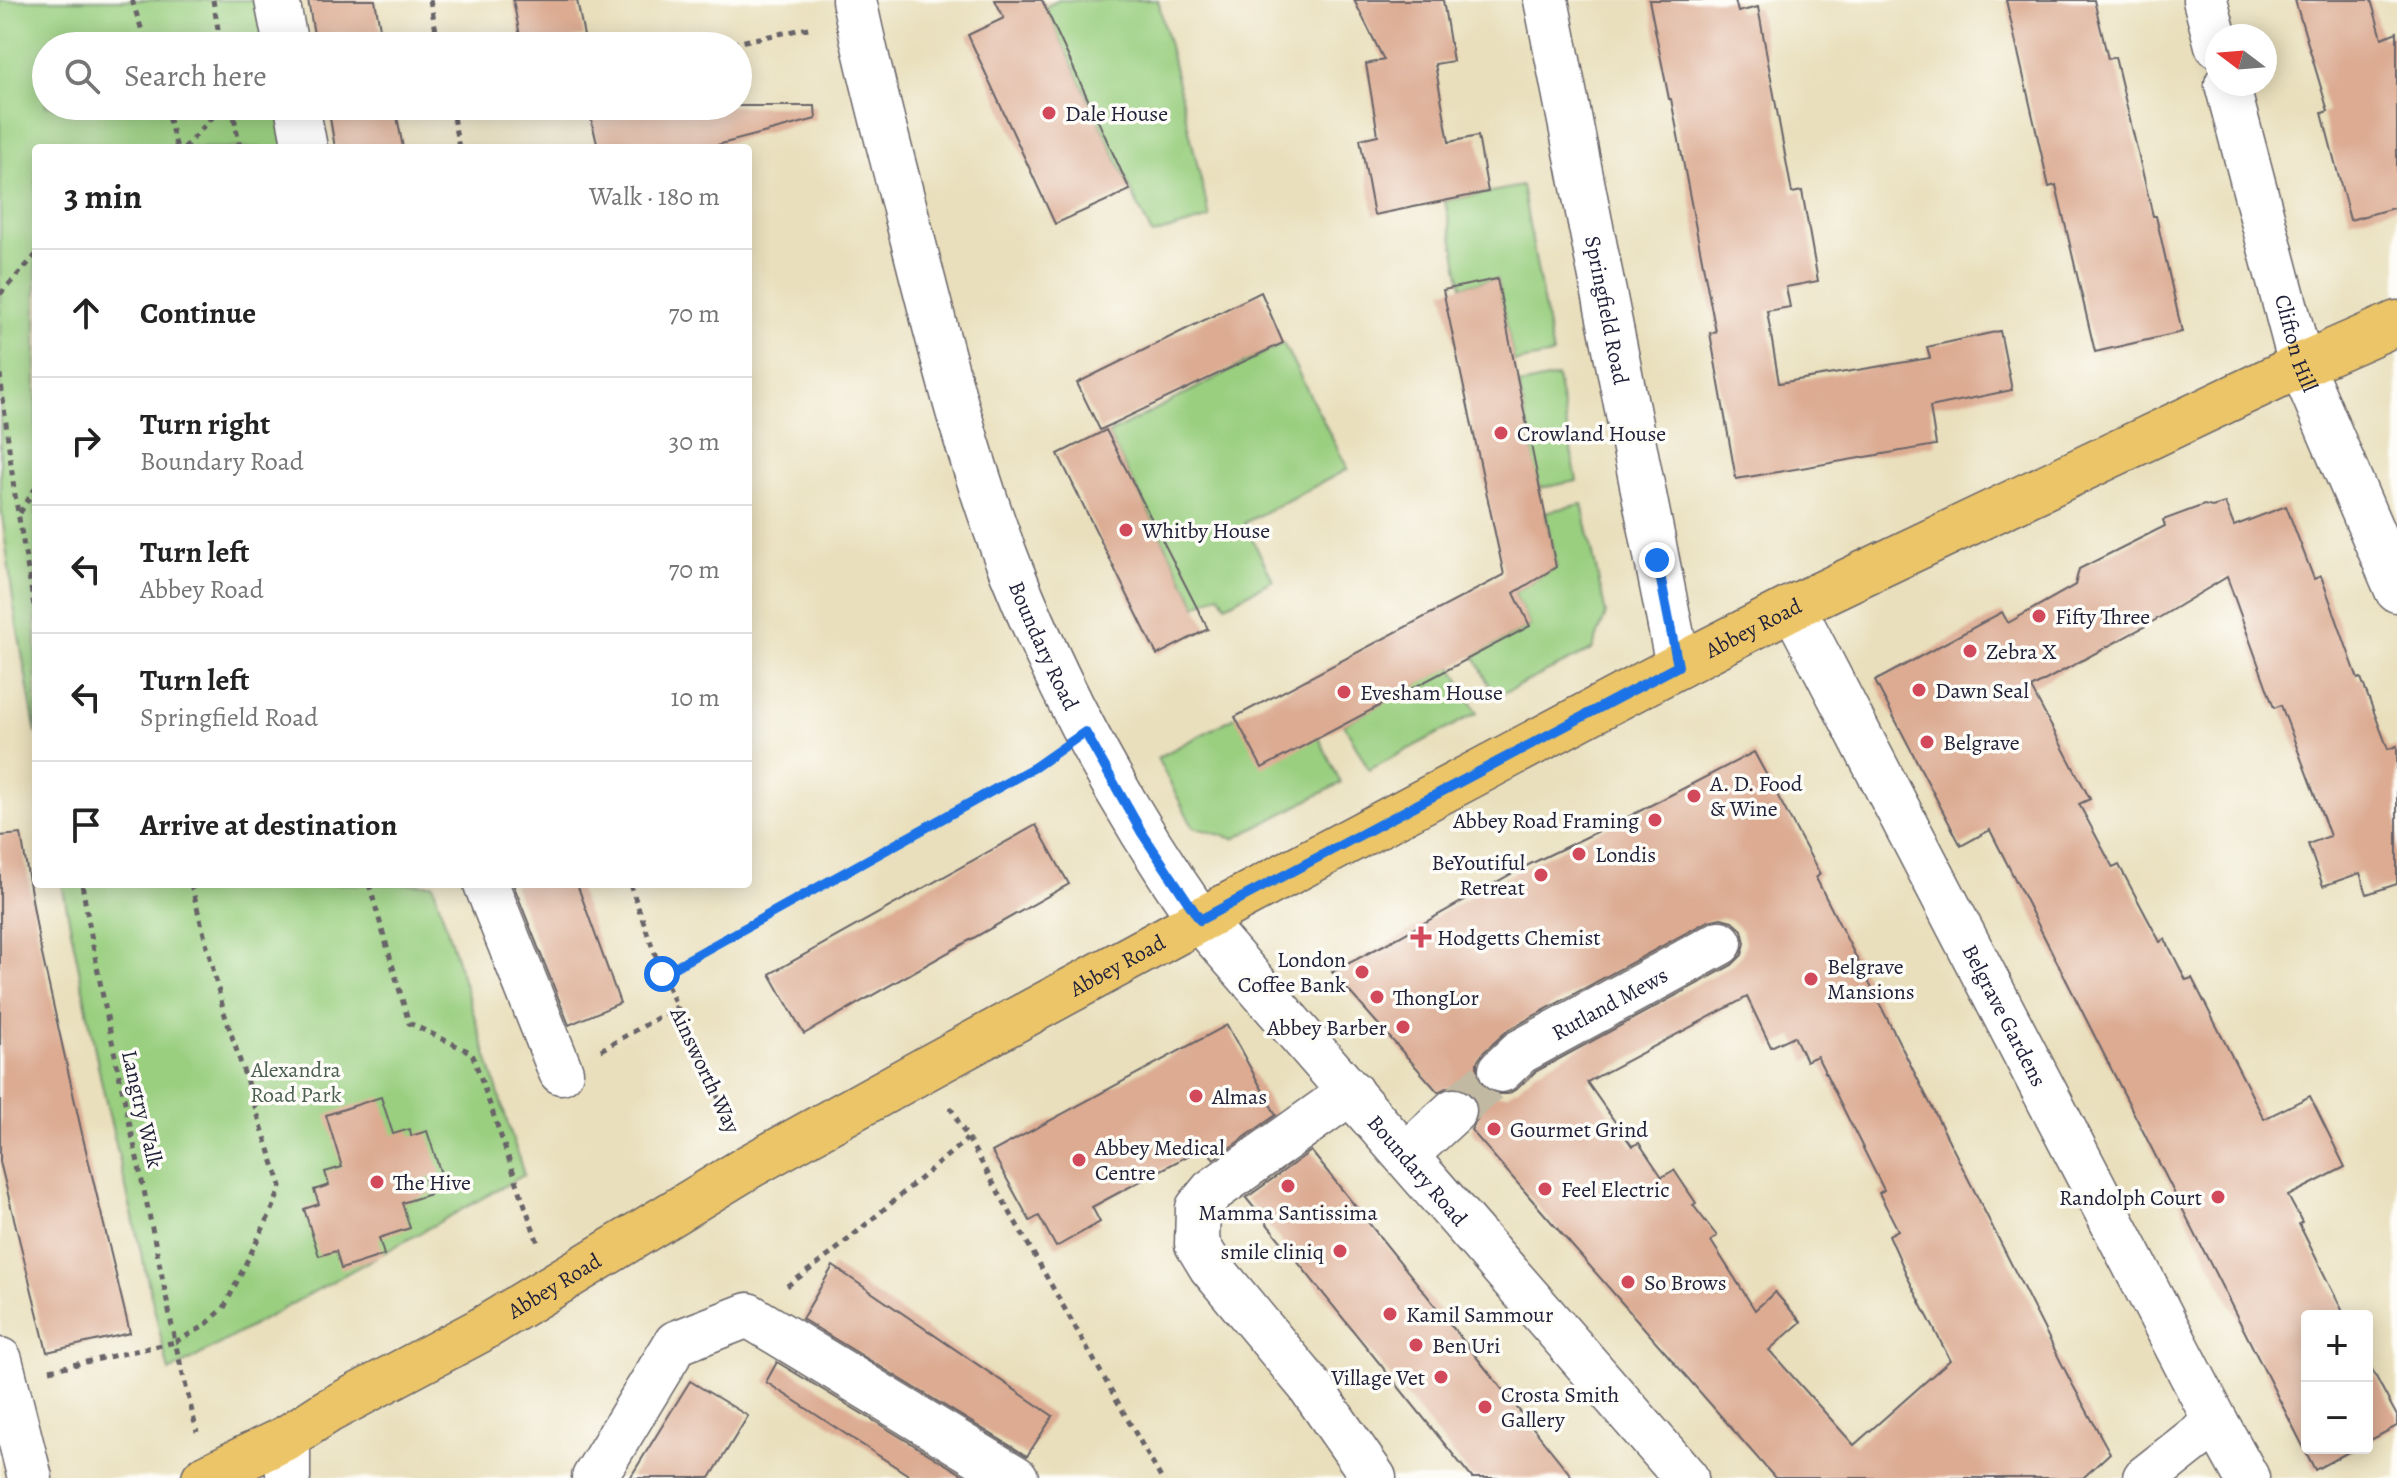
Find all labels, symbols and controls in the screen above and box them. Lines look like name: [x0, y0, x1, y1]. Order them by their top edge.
north arrow: [2205, 24, 2277, 96]
search box: [32, 32, 752, 120]
icon: search: [60, 54, 104, 98]
text: Search here: [124, 56, 267, 96]
place label: Dale House: [1065, 99, 1168, 129]
marker: Dale House: [1040, 104, 1058, 122]
text: 3 min: [64, 173, 142, 220]
text: Walk · 180 m: [589, 179, 720, 214]
street label: Springfield Road: [1577, 233, 1636, 387]
icon: ahead: [64, 291, 108, 335]
street label: Clifton Hill: [2267, 291, 2325, 397]
text: Continue: [140, 293, 256, 333]
text: 70 m: [668, 296, 720, 331]
text: Turn right: [140, 404, 270, 444]
icon: right: [64, 419, 108, 463]
place label: Crowland House: [1517, 419, 1666, 449]
text: 30 m: [669, 424, 720, 459]
marker: Crowland House: [1492, 424, 1510, 442]
text: Boundary Road: [140, 444, 304, 479]
place label: Whitby House: [1141, 516, 1270, 546]
marker: Whitby House: [1117, 521, 1135, 539]
text: Turn left: [140, 532, 249, 572]
route end: [1639, 542, 1675, 578]
icon: left: [64, 547, 108, 591]
text: 70 m: [668, 552, 720, 587]
text: Abbey Road: [140, 572, 264, 607]
street label: Boundary Road: [1001, 577, 1086, 716]
street label: Abbey Road: [1699, 591, 1807, 666]
place label: Fifty Three: [2055, 602, 2150, 632]
marker: Fifty Three: [2030, 607, 2048, 625]
place label: Zebra X: [1986, 637, 2057, 667]
marker: Zebra X: [1961, 642, 1979, 660]
text: Turn left: [140, 660, 249, 700]
icon: left: [64, 675, 108, 719]
place label: Dawn Seal: [1935, 676, 2029, 706]
place label: Evesham House: [1360, 678, 1503, 708]
text: 10 m: [670, 680, 720, 715]
marker: Dawn Seal: [1910, 681, 1928, 699]
marker: Evesham House: [1335, 683, 1353, 701]
text: Springfield Road: [140, 700, 318, 735]
place label: Belgrave: [1943, 728, 2020, 758]
marker: Belgrave: [1918, 733, 1936, 751]
place label: A. D. Food & Wine: [1709, 769, 1803, 824]
marker: A. D. Food & Wine: [1685, 787, 1703, 805]
icon: arrive: [64, 803, 108, 847]
text: Arrive at destination: [140, 805, 397, 845]
place label: Abbey Road Framing: [1452, 806, 1639, 836]
marker: Abbey Road Framing: [1646, 811, 1664, 829]
place label: Londis: [1595, 840, 1656, 870]
marker: Londis: [1570, 845, 1588, 863]
place label: BeYoutiful Retreat: [1432, 848, 1525, 903]
marker: BeYoutiful Retreat: [1532, 866, 1550, 884]
place label: Hodgetts Chemist: [1437, 923, 1601, 953]
street label: Abbey Road: [1064, 928, 1171, 1004]
marker: Hodgetts Chemist: [1412, 928, 1430, 946]
street label: Belgrave Gardens: [1955, 939, 2053, 1092]
place label: London Coffee Bank: [1238, 945, 1346, 1000]
place label: Belgrave Mansions: [1827, 952, 1915, 1007]
route start: [644, 956, 680, 992]
street label: Rutland Mews: [1546, 960, 1673, 1048]
marker: London Coffee Bank: [1353, 963, 1371, 981]
marker: Belgrave Mansions: [1802, 970, 1820, 988]
place label: ThongLor: [1393, 983, 1479, 1013]
marker: ThongLor: [1368, 988, 1386, 1006]
street label: Ainsworth Way: [662, 1002, 747, 1138]
place label: Abbey Barber: [1266, 1013, 1387, 1043]
marker: Abbey Barber: [1394, 1018, 1412, 1036]
street label: Langtry Walk: [114, 1047, 170, 1171]
park label: Alexandra Road Park: [250, 1055, 342, 1110]
place label: Almas: [1211, 1082, 1267, 1112]
marker: Almas: [1187, 1087, 1205, 1105]
street label: Boundary Road: [1360, 1109, 1474, 1233]
place label: Gourmet Grind: [1510, 1115, 1648, 1145]
marker: Gourmet Grind: [1485, 1120, 1503, 1138]
place label: Abbey Medical Centre: [1094, 1133, 1225, 1188]
marker: Abbey Medical Centre: [1070, 1151, 1088, 1169]
place label: The Hive: [393, 1168, 471, 1198]
marker: The Hive: [368, 1173, 386, 1191]
place label: Feel Electric: [1561, 1175, 1669, 1205]
marker: Mamma Santissima: [1279, 1177, 1297, 1195]
marker: Feel Electric: [1536, 1180, 1554, 1198]
place label: Randolph Court: [2059, 1183, 2202, 1213]
marker: Randolph Court: [2209, 1188, 2227, 1206]
place label: Mamma Santissima: [1198, 1198, 1378, 1228]
place label: smile cliniq: [1221, 1237, 1324, 1267]
marker: smile cliniq: [1331, 1242, 1349, 1260]
street label: Abbey Road: [501, 1246, 607, 1327]
place label: So Brows: [1644, 1268, 1727, 1298]
marker: So Brows: [1619, 1273, 1637, 1291]
place label: Kamil Sammour: [1406, 1300, 1553, 1330]
marker: Kamil Sammour: [1381, 1305, 1399, 1323]
map controls: [2301, 1310, 2373, 1454]
button: +: [2301, 1310, 2373, 1382]
place label: Ben Uri: [1432, 1331, 1500, 1361]
marker: Ben Uri: [1407, 1336, 1425, 1354]
place label: Village Vet: [1330, 1363, 1425, 1393]
marker: Village Vet: [1432, 1368, 1450, 1386]
place label: Crosta Smith Gallery: [1501, 1380, 1619, 1435]
button: −: [2301, 1382, 2373, 1454]
marker: Crosta Smith Gallery: [1476, 1398, 1494, 1416]

